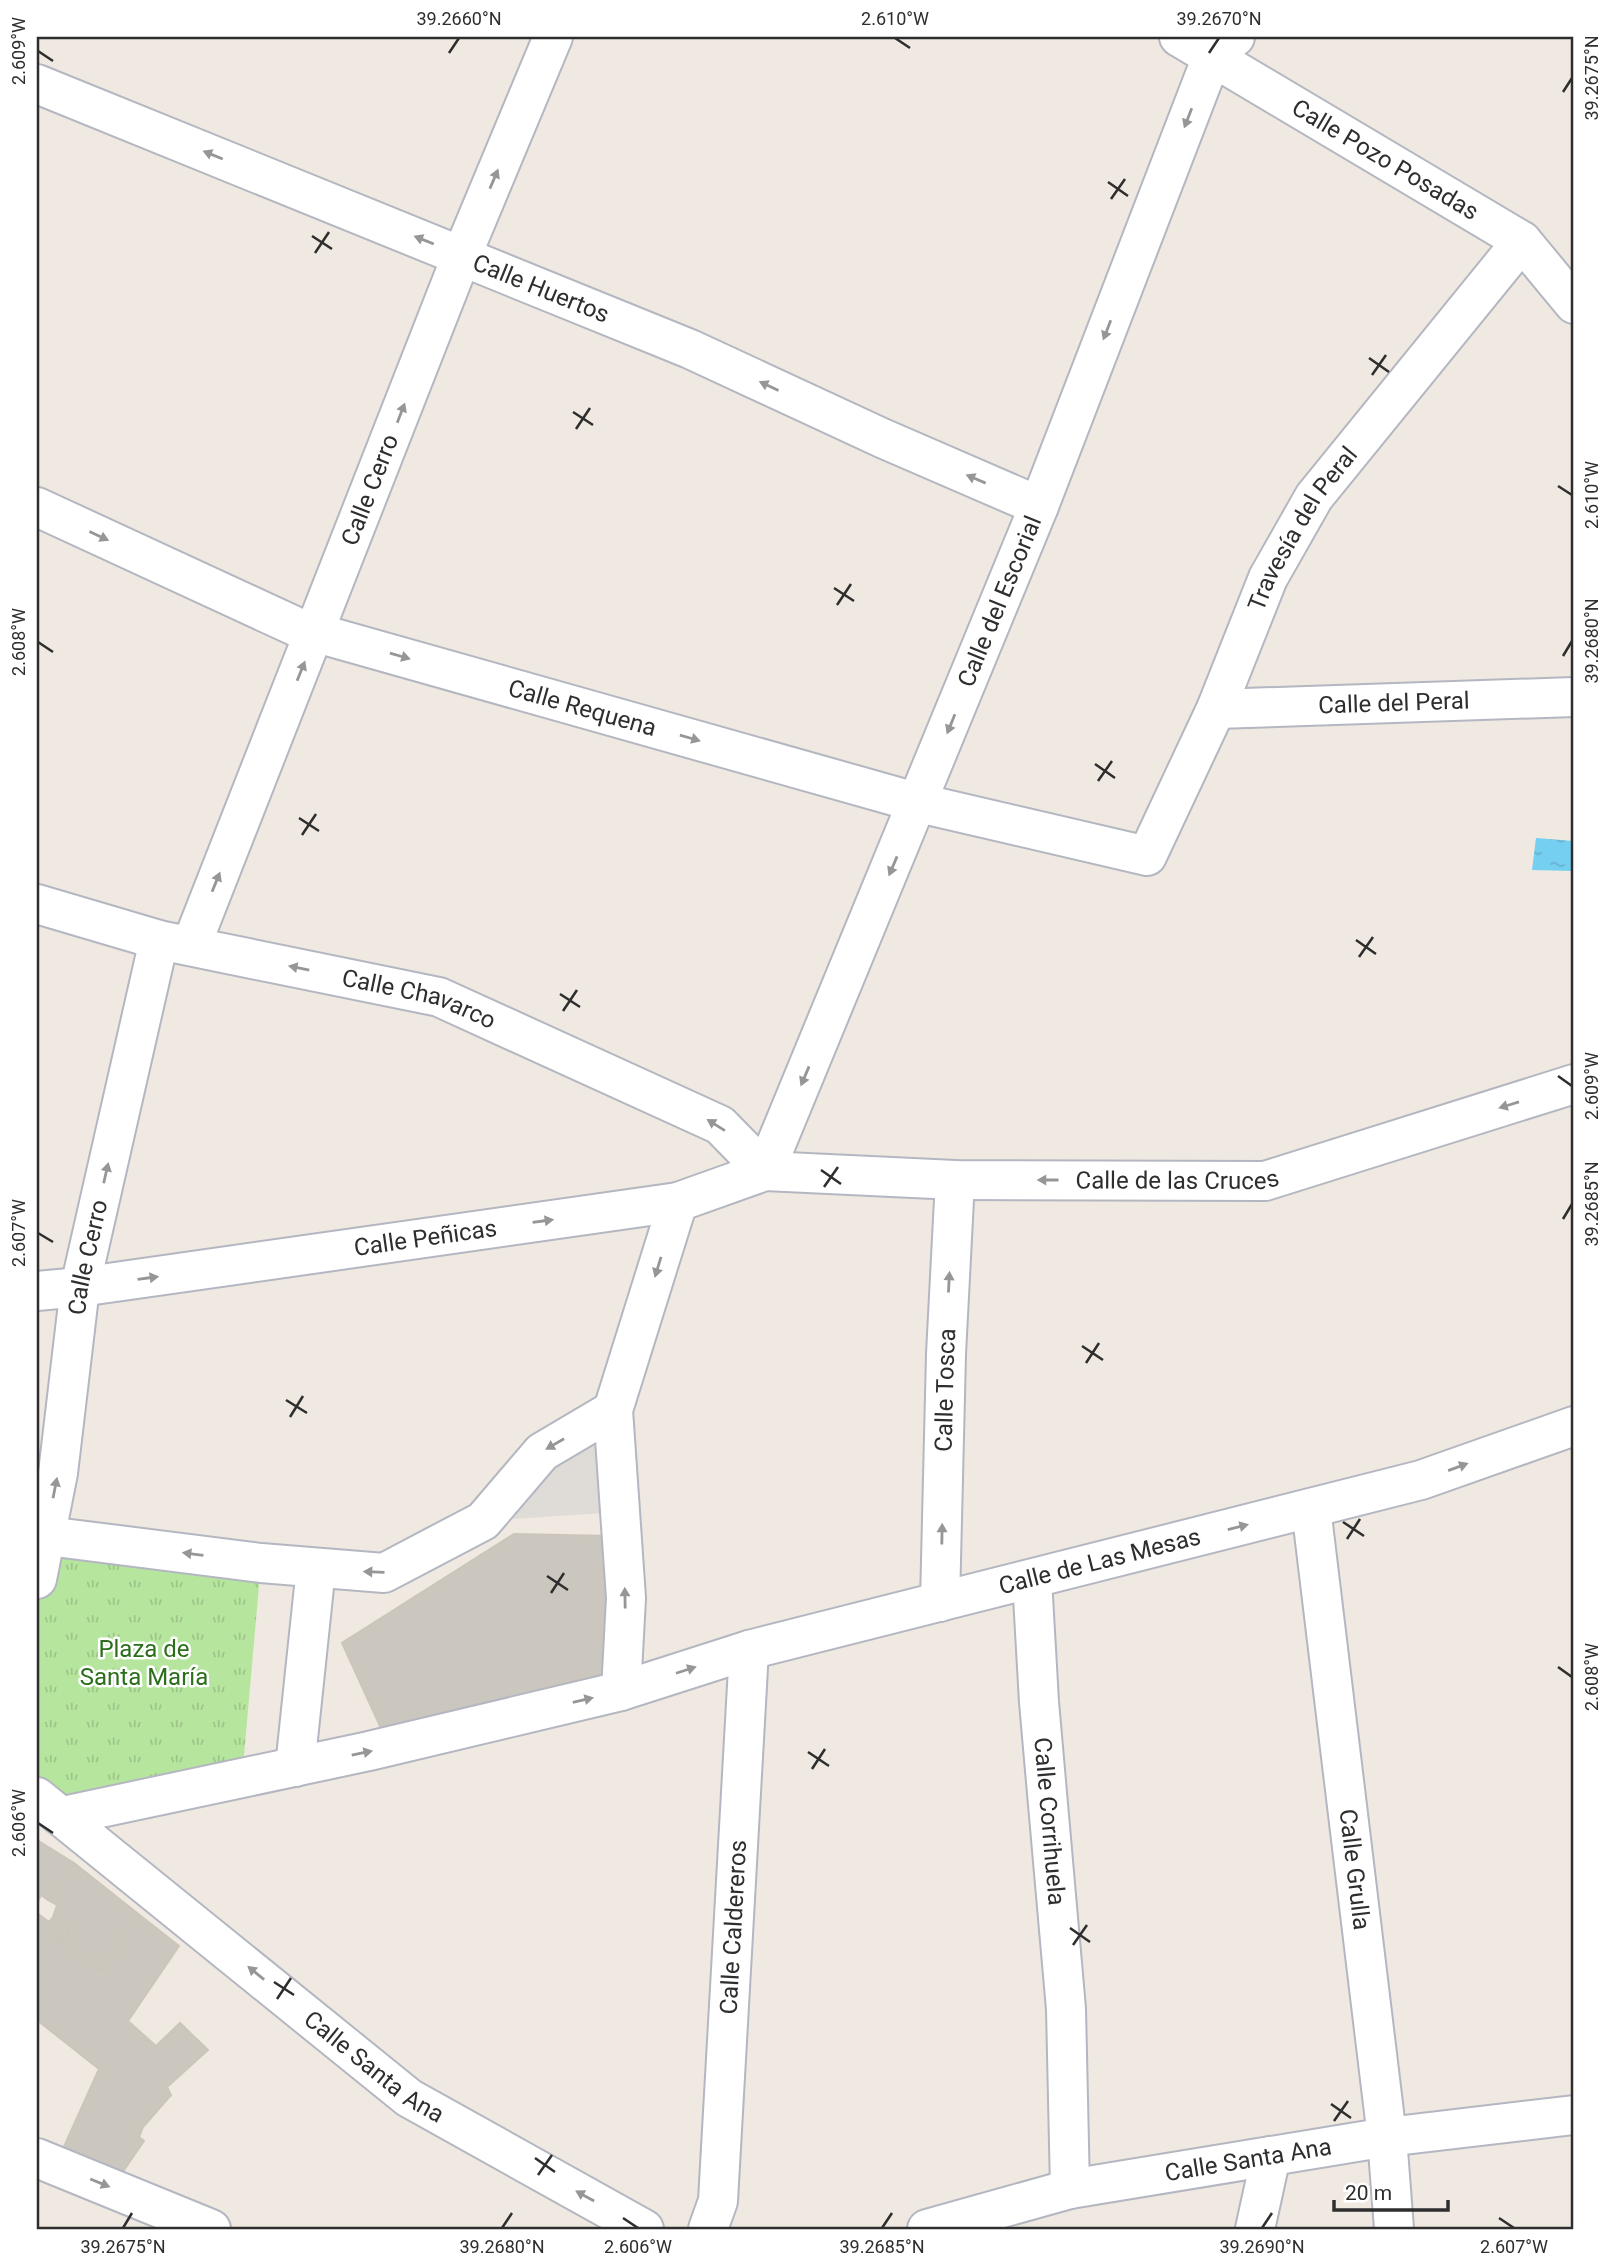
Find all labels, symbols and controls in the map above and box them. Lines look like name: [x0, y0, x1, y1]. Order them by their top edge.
text: 39.2660°N: [416, 8, 502, 29]
text: 2.610°W: [861, 8, 929, 29]
text: 39.2670°N: [1176, 8, 1262, 29]
text: 2.609°W: [8, 17, 29, 85]
text: 39.2675°N: [1581, 35, 1602, 121]
street label: Calle Pozo Posadas: [1287, 93, 1484, 226]
one-way arrow: [1183, 108, 1194, 129]
one-way arrow: [202, 149, 223, 160]
one-way arrow: [488, 169, 500, 189]
one-way arrow: [413, 234, 434, 245]
street label: Calle Huertos: [469, 248, 613, 329]
one-way arrow: [1101, 320, 1112, 341]
one-way arrow: [759, 380, 779, 392]
one-way arrow: [396, 403, 407, 424]
street label: Calle Cerro: [335, 430, 404, 549]
street label: Travesía del Peral: [1242, 441, 1363, 615]
text: 2.610°W: [1581, 461, 1602, 529]
one-way arrow: [966, 473, 987, 484]
street label: Calle del Escorial: [952, 512, 1047, 691]
one-way arrow: [89, 530, 109, 542]
text: 39.2680°N: [1581, 598, 1602, 684]
text: 2.608°W: [8, 608, 29, 676]
one-way arrow: [390, 652, 411, 662]
one-way arrow: [295, 660, 306, 681]
street label: Calle Requena: [505, 674, 660, 742]
street label: Calle del Peral: [1318, 687, 1470, 720]
one-way arrow: [945, 714, 956, 735]
one-way arrow: [679, 733, 701, 744]
one-way arrow: [887, 856, 899, 876]
one-way arrow: [211, 872, 222, 893]
one-way arrow: [288, 962, 310, 973]
street label: Calle Chavarco: [340, 964, 500, 1035]
text: 2.609°W: [1581, 1052, 1602, 1120]
one-way arrow: [799, 1066, 811, 1086]
one-way arrow: [1498, 1100, 1519, 1110]
one-way arrow: [706, 1118, 726, 1131]
text: 39.2685°N: [1581, 1161, 1602, 1247]
one-way arrow: [101, 1162, 112, 1184]
street label: Calle de las Cruces: [1076, 1163, 1282, 1195]
one-way arrow: [1037, 1174, 1059, 1186]
street label: Calle Cerro: [63, 1197, 113, 1316]
text: 2.607°W: [8, 1199, 29, 1267]
street label: Calle Peñicas: [352, 1214, 499, 1262]
one-way arrow: [532, 1216, 554, 1227]
one-way arrow: [652, 1257, 662, 1278]
one-way arrow: [944, 1270, 955, 1292]
one-way arrow: [137, 1272, 159, 1283]
street label: Calle Tosca: [930, 1328, 961, 1452]
one-way arrow: [545, 1438, 564, 1450]
one-way arrow: [1447, 1461, 1468, 1472]
one-way arrow: [50, 1477, 61, 1499]
one-way arrow: [1228, 1521, 1250, 1532]
one-way arrow: [936, 1522, 948, 1544]
street label: Calle de Las Mesas: [996, 1522, 1204, 1600]
one-way arrow: [182, 1549, 204, 1560]
one-way arrow: [363, 1566, 385, 1577]
one-way arrow: [619, 1587, 631, 1609]
park label: Plaza de Santa María: [80, 1635, 208, 1691]
text: 2.608°W: [1581, 1643, 1602, 1711]
one-way arrow: [676, 1664, 697, 1675]
one-way arrow: [572, 1694, 594, 1705]
street label: Calle Corrihuela: [1028, 1736, 1071, 1907]
one-way arrow: [351, 1747, 373, 1758]
text: 2.606°W: [8, 1789, 29, 1857]
street label: Calle Grulla: [1333, 1807, 1376, 1931]
street label: Calle Caldereros: [715, 1839, 752, 2015]
one-way arrow: [247, 1966, 264, 1981]
street label: Calle Santa Ana: [299, 2005, 449, 2129]
street label: Calle Santa Ana: [1163, 2132, 1334, 2187]
scale bar: [1334, 2168, 1448, 2212]
one-way arrow: [90, 2178, 111, 2189]
text: 20 m: [1345, 2181, 1392, 2205]
one-way arrow: [575, 2190, 595, 2202]
text: 39.2675°N: [80, 2236, 166, 2257]
text: 39.2680°N: [459, 2236, 545, 2257]
text: 2.606°W: [604, 2236, 672, 2257]
text: 39.2685°N: [839, 2236, 925, 2257]
text: 39.2690°N: [1219, 2236, 1305, 2257]
text: 2.607°W: [1480, 2236, 1548, 2257]

